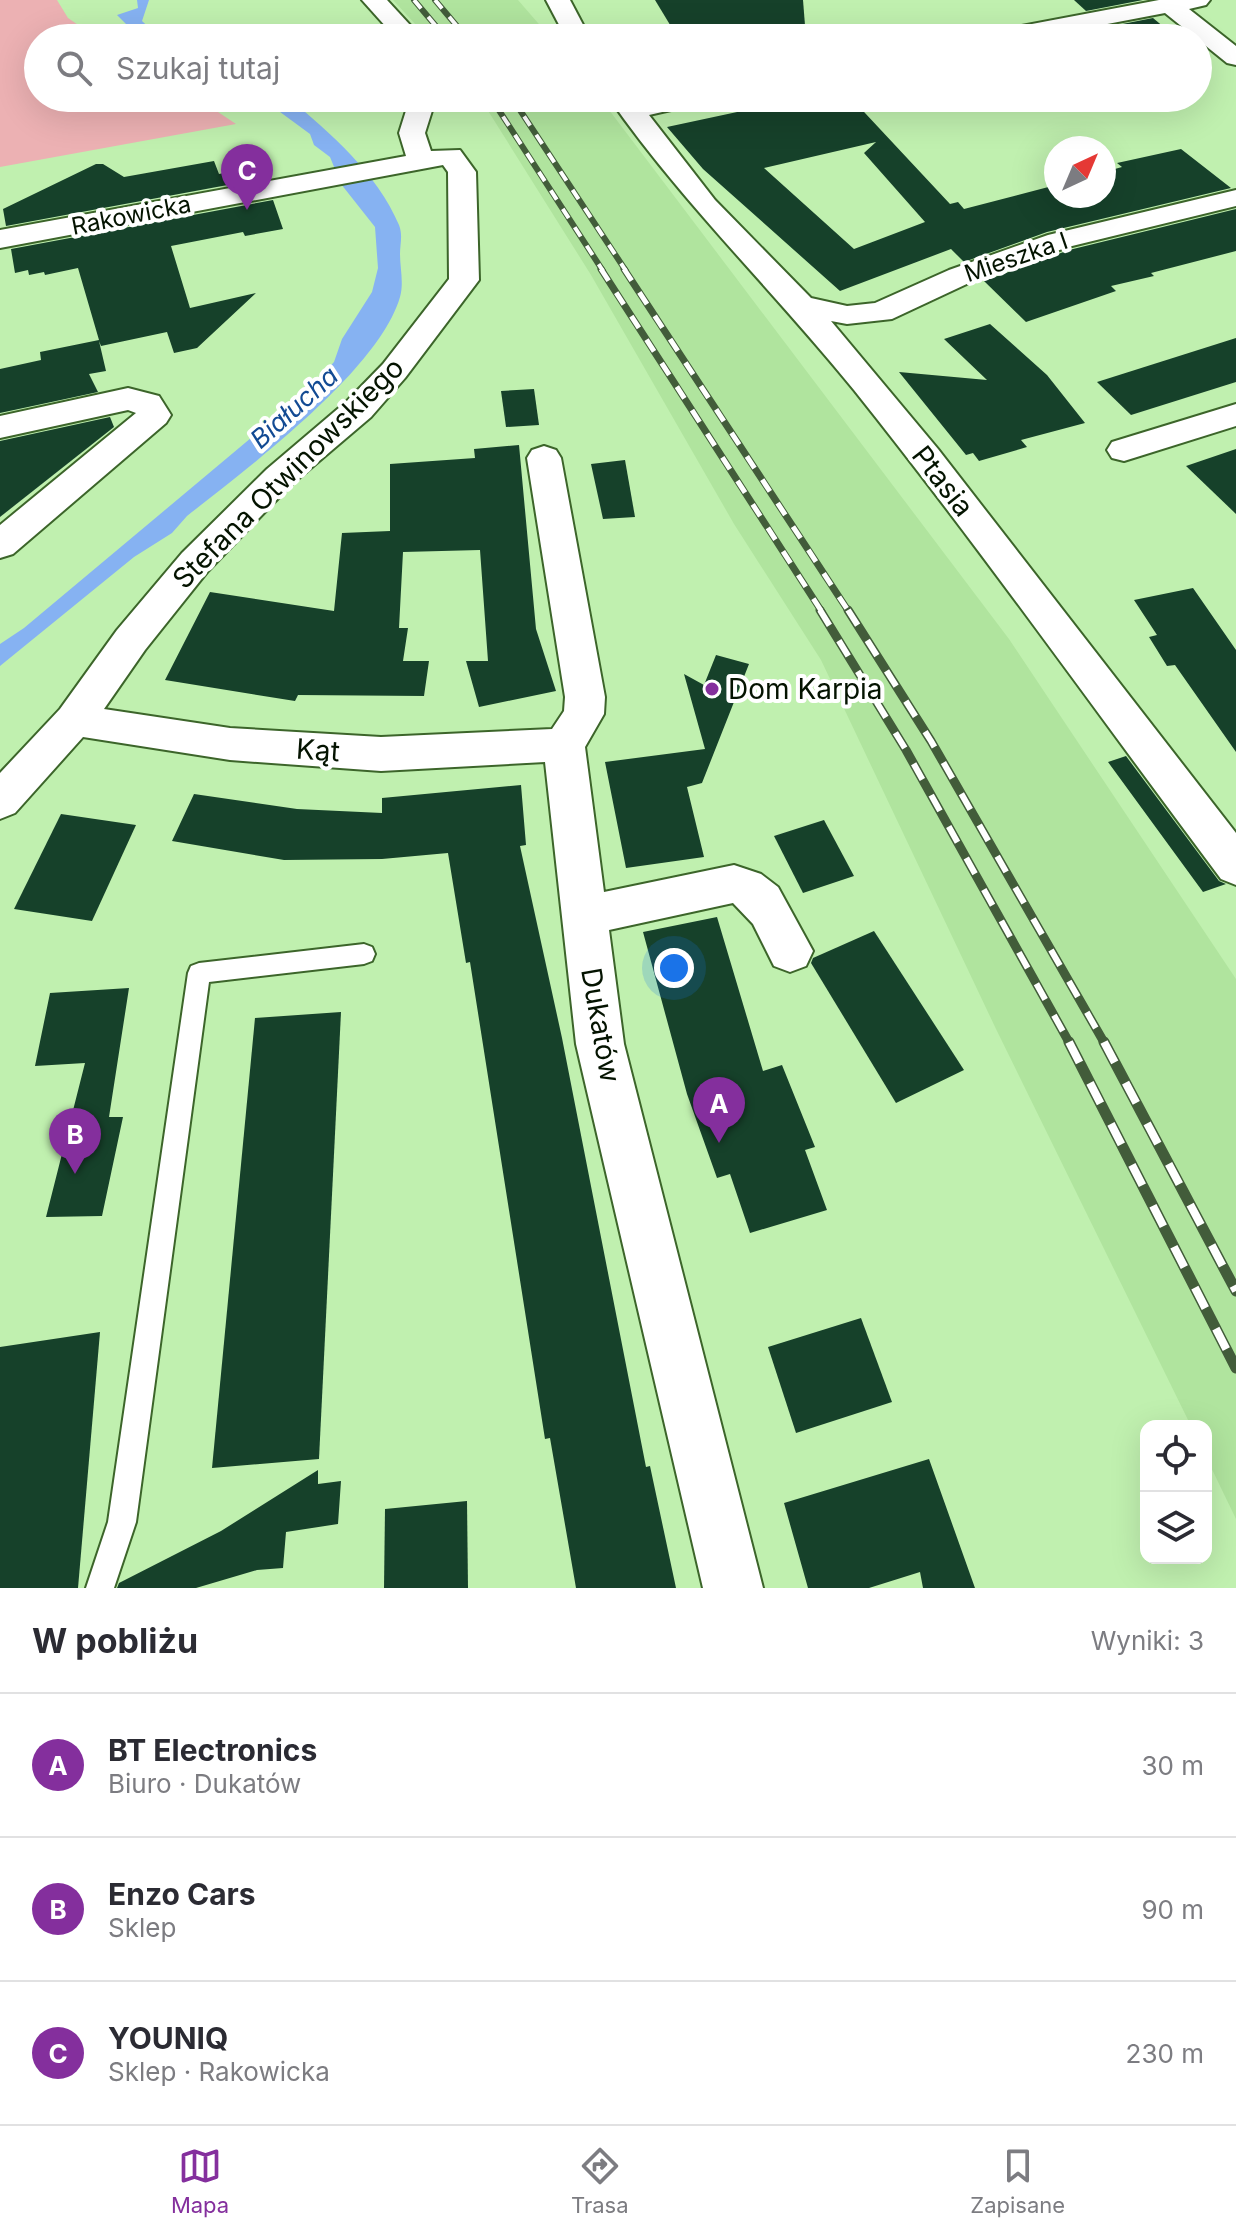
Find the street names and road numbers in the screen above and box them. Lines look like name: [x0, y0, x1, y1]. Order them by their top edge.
street label: Rakowicka: [69, 189, 193, 241]
street label: Mieszka I: [961, 226, 1071, 288]
street label: Stefana Otwinowskiego: [165, 350, 411, 596]
street label: Ptasia: [905, 439, 981, 523]
street label: Kąt: [295, 732, 341, 768]
street label: Dukatów: [574, 965, 628, 1085]

